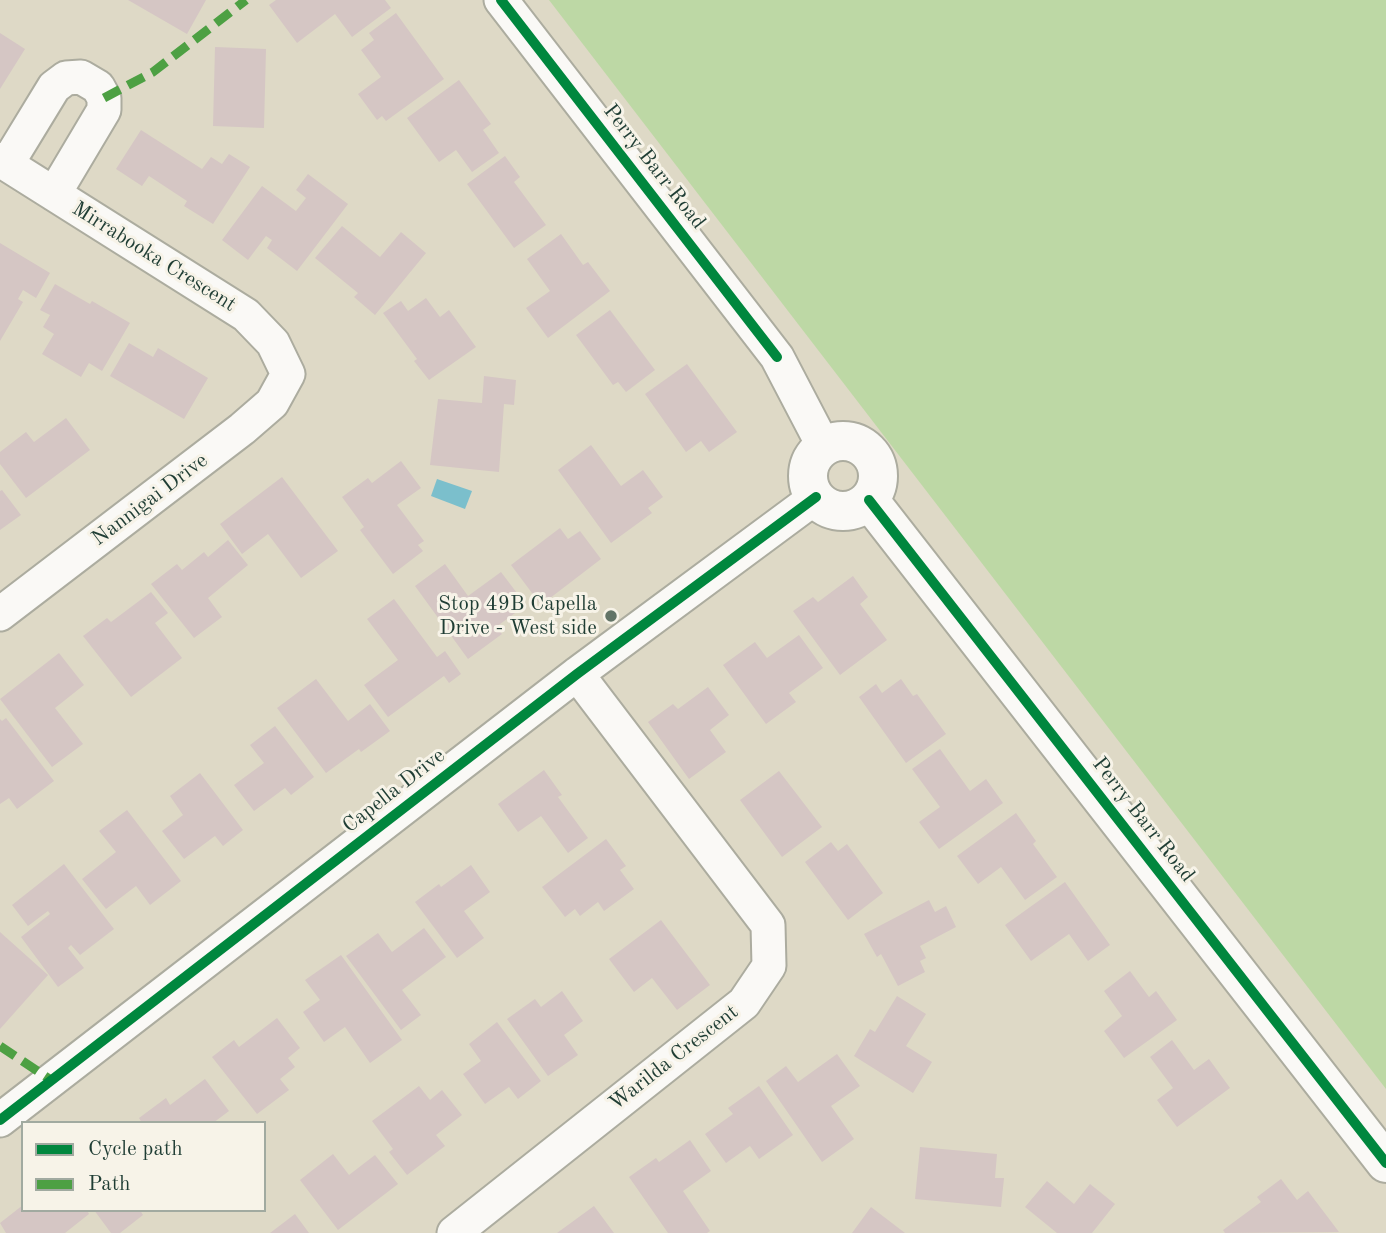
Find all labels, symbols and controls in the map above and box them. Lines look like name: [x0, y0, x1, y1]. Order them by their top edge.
street label: Perry Barr Road: [597, 99, 711, 235]
street label: Mirrabooka Crescent: [67, 196, 241, 318]
street label: Nannigai Drive: [87, 448, 213, 552]
place label: Stop 49B Capella Drive - West side: [438, 591, 597, 641]
marker: Stop 49B Capella Drive - West side: [603, 608, 619, 624]
street label: Capella Drive: [338, 743, 450, 839]
street label: Perry Barr Road: [1086, 752, 1200, 888]
street label: Warilda Crescent: [604, 1000, 744, 1116]
legend: [21, 1121, 266, 1212]
text: Cycle path: [88, 1139, 183, 1160]
text: Path: [88, 1174, 131, 1195]

